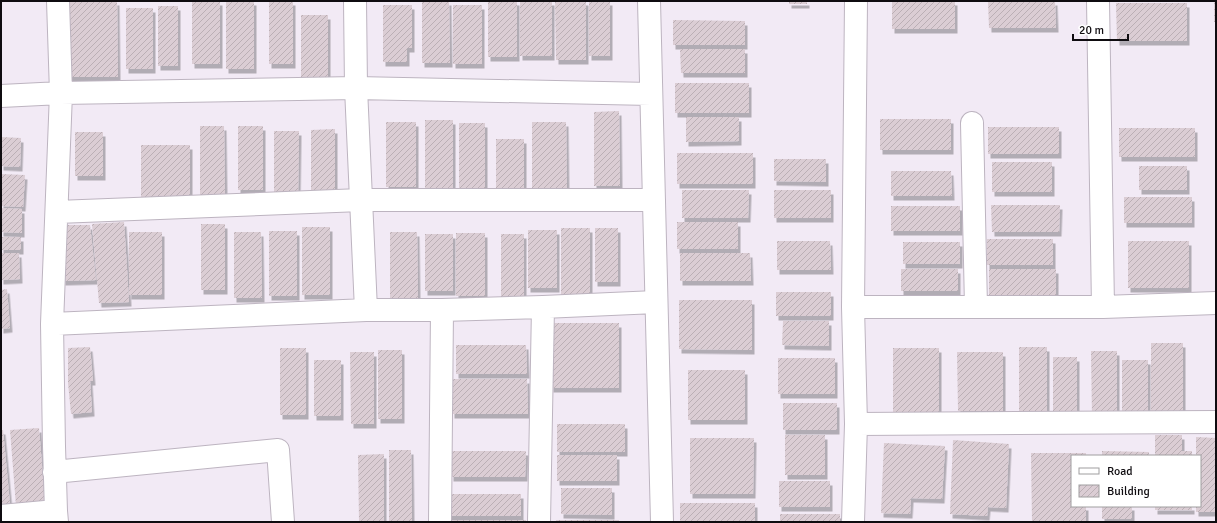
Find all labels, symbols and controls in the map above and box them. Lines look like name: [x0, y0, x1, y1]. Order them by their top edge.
scale bar: [1073, 16, 1128, 42]
text: 20 m: [1079, 23, 1104, 38]
legend: [1071, 455, 1201, 507]
text: Road: [1107, 464, 1133, 479]
text: Building: [1107, 484, 1150, 499]

